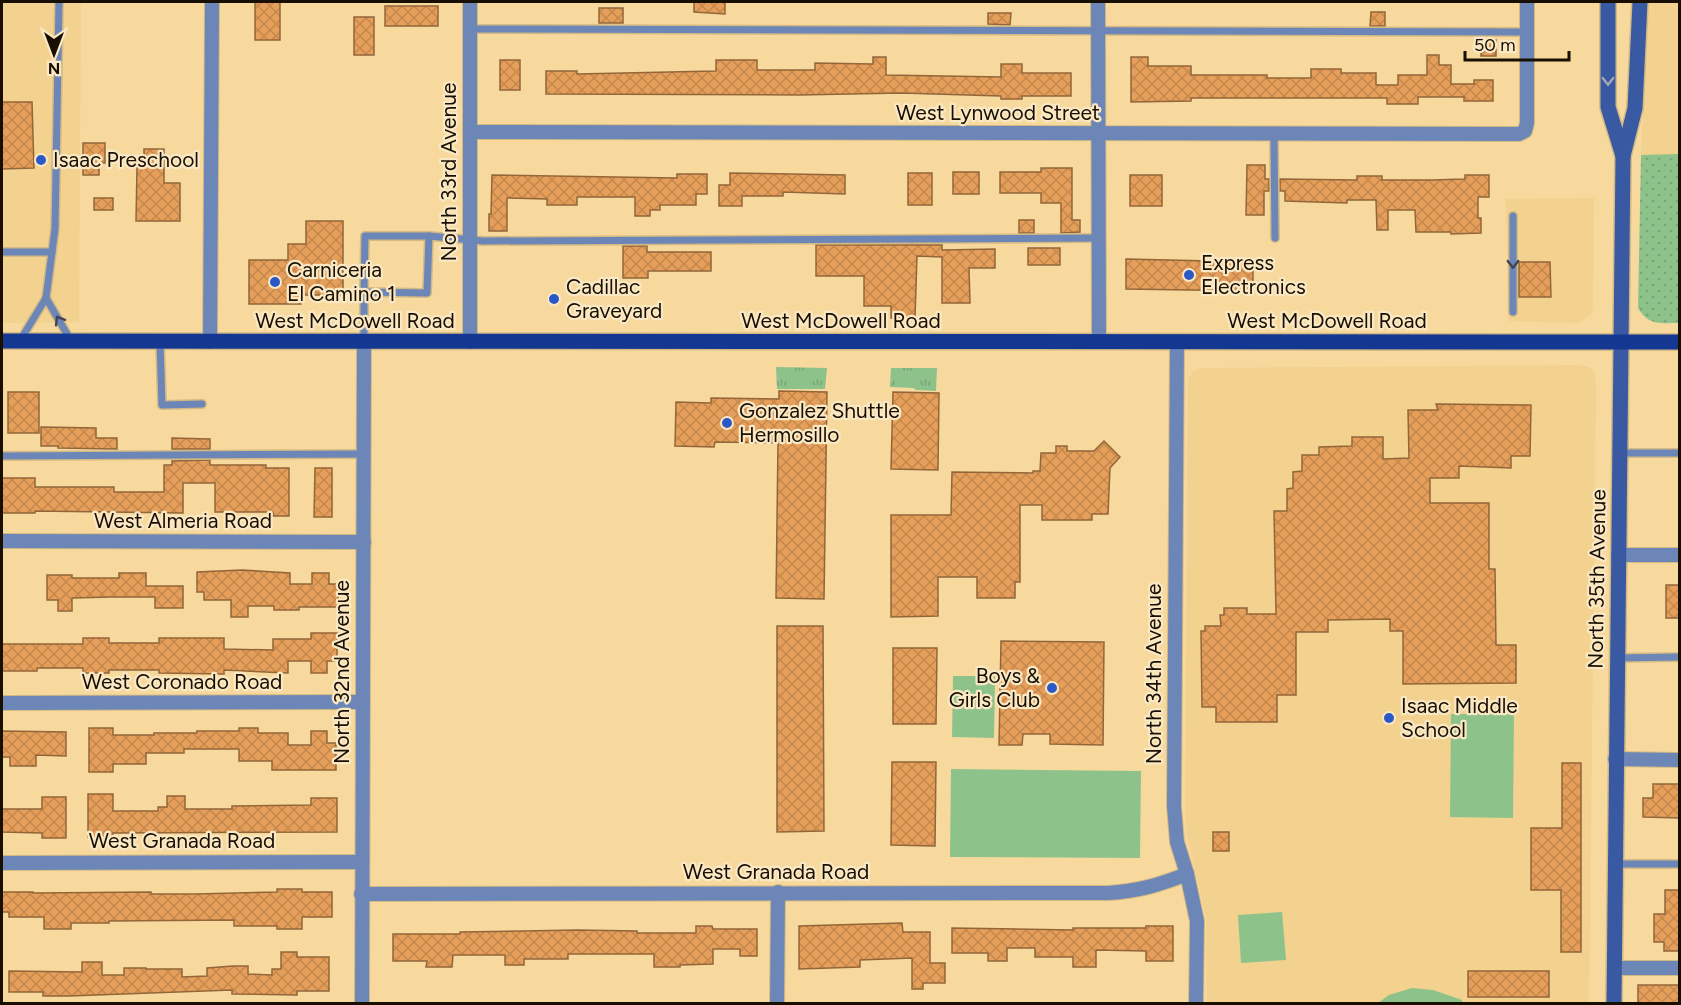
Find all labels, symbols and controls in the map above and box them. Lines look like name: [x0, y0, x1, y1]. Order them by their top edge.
north arrow: [24, 24, 84, 84]
scale bar: [1465, 24, 1568, 62]
text: 50 m: [1474, 34, 1516, 56]
text: N: [48, 59, 60, 78]
one-way arrow: [1602, 76, 1614, 85]
street label: North 33rd Avenue: [436, 83, 461, 261]
street label: West Lynwood Street: [896, 100, 1100, 125]
place label: Isaac Preschool: [53, 147, 199, 172]
marker: Isaac Preschool: [34, 153, 48, 167]
place label: Express Electronics: [1201, 250, 1306, 299]
place label: Carniceria El Camino 1: [287, 257, 396, 306]
one-way arrow: [1507, 259, 1519, 268]
marker: Express Electronics: [1182, 268, 1196, 282]
place label: Cadillac Graveyard: [566, 274, 662, 323]
marker: Carniceria El Camino 1: [268, 275, 282, 289]
marker: Cadillac Graveyard: [547, 292, 561, 306]
street label: West McDowell Road: [255, 308, 455, 333]
street label: West McDowell Road: [741, 308, 941, 333]
street label: West McDowell Road: [1227, 308, 1427, 333]
one-way arrow: [54, 316, 66, 326]
place label: Gonzalez Shuttle Hermosillo: [739, 398, 900, 447]
marker: Gonzalez Shuttle Hermosillo: [720, 416, 734, 430]
street label: North 35th Avenue: [1582, 489, 1611, 669]
street label: West Almeria Road: [94, 508, 272, 533]
street label: North 32nd Avenue: [329, 580, 354, 764]
street label: North 34th Avenue: [1141, 584, 1166, 764]
place label: Boys & Girls Club: [949, 663, 1040, 712]
street label: West Coronado Road: [82, 669, 282, 694]
marker: Boys & Girls Club: [1045, 681, 1059, 695]
place label: Isaac Middle School: [1401, 693, 1518, 742]
marker: Isaac Middle School: [1382, 711, 1396, 725]
street label: West Granada Road: [89, 828, 275, 853]
street label: West Granada Road: [683, 859, 869, 884]

